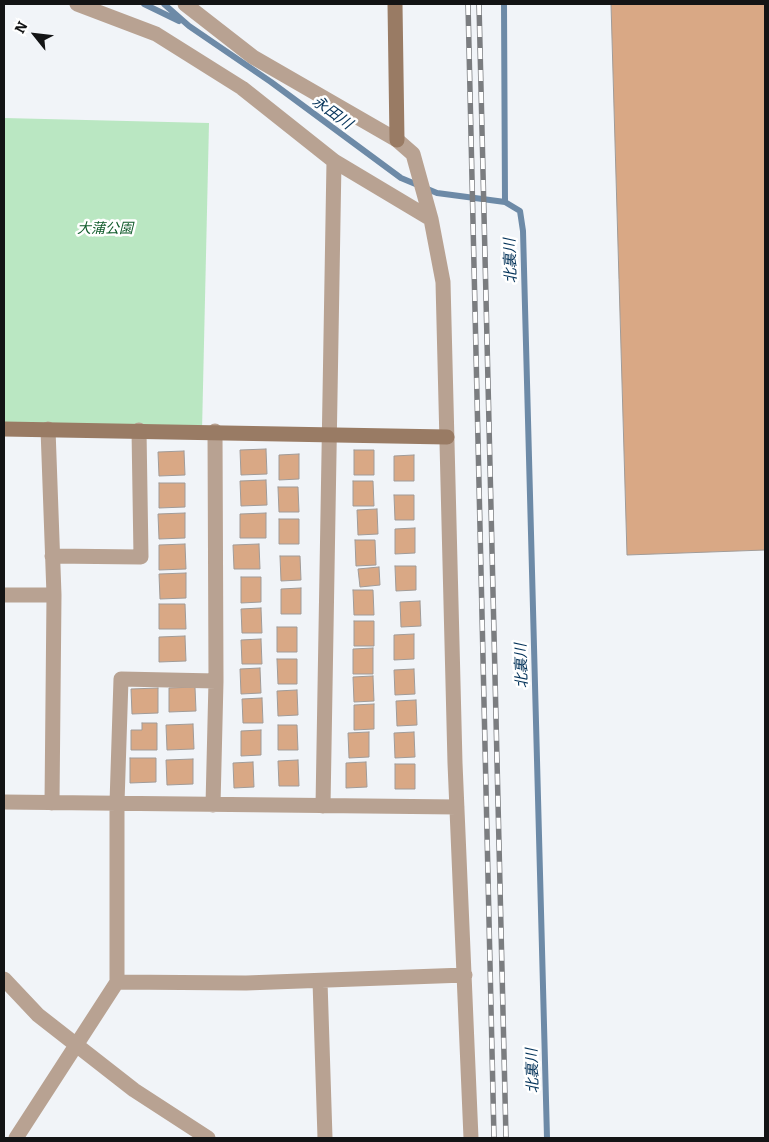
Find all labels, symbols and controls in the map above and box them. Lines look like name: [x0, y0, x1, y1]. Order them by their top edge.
north arrow: [10, 10, 60, 60]
text: N: [11, 19, 31, 36]
water label: 永田川: [309, 92, 355, 134]
park label: 大蒲公園: [77, 221, 133, 237]
water label: 北裏川: [501, 238, 521, 284]
water label: 北裏川: [512, 643, 532, 689]
water label: 北裏川: [523, 1048, 543, 1094]

